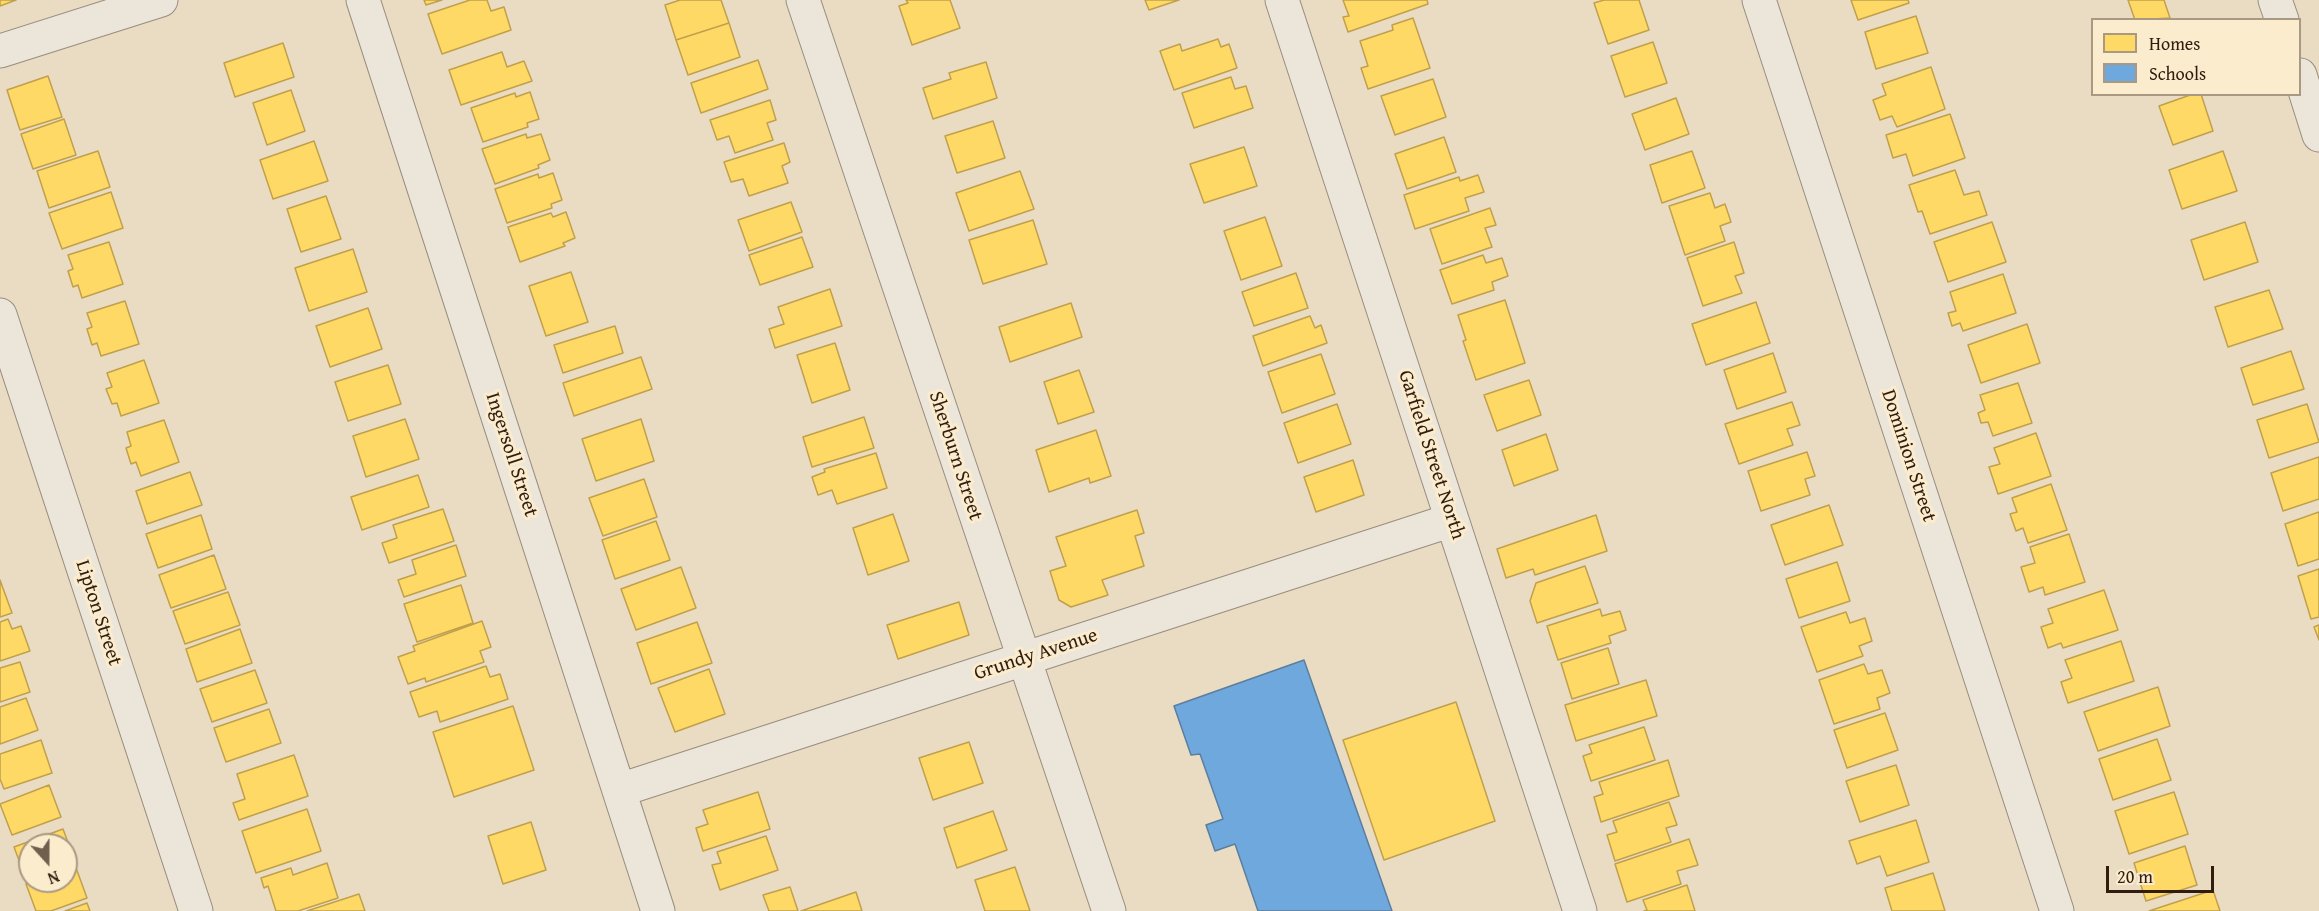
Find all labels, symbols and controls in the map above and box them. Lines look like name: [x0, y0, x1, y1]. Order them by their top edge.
legend: [2091, 18, 2301, 96]
text: Homes: [2149, 30, 2200, 57]
text: Schools: [2149, 60, 2206, 87]
street label: Garfield Street North: [1392, 367, 1470, 543]
street label: Dominion Street: [1875, 387, 1941, 525]
street label: Sherburn Street: [923, 388, 987, 524]
street label: Ingersoll Street: [480, 390, 542, 520]
street label: Lipton Street: [70, 557, 126, 669]
street label: Grundy Avenue: [971, 624, 1101, 686]
north arrow: [18, 833, 78, 893]
scale bar: [2109, 854, 2217, 892]
text: 20 m: [2117, 863, 2153, 890]
text: N: [44, 865, 63, 891]

